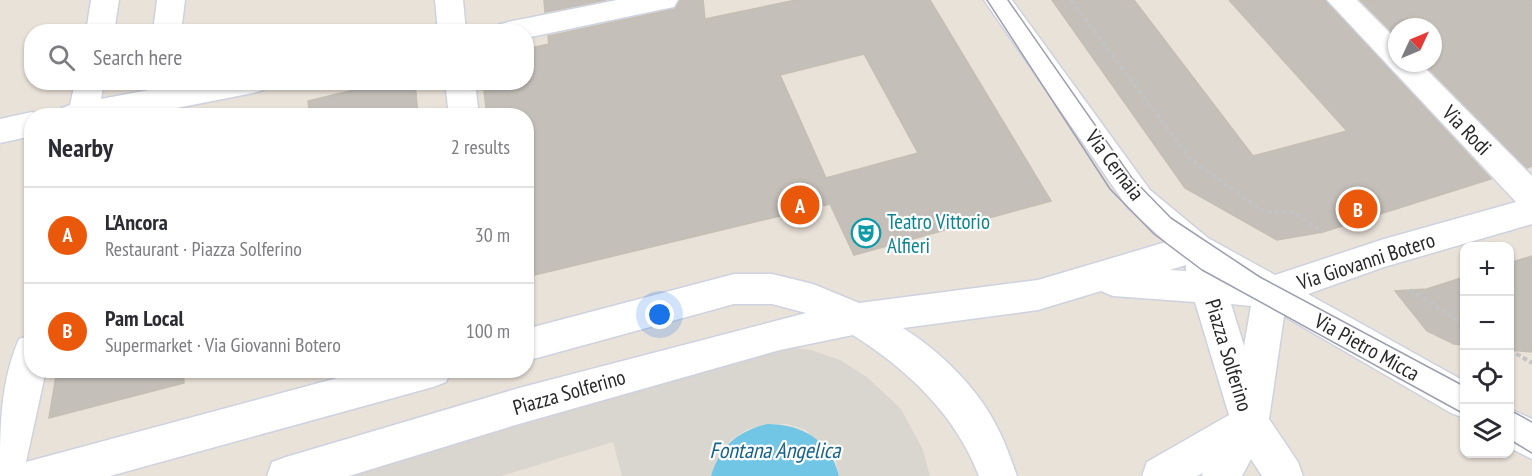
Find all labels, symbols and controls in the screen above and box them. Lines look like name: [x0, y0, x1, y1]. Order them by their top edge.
north arrow: [1388, 18, 1442, 72]
search box: [24, 24, 534, 90]
icon: search: [45, 41, 78, 74]
text: Search here: [93, 43, 182, 71]
street label: Via Rodi: [1436, 99, 1497, 161]
street label: Via Cernaia: [1079, 124, 1150, 206]
text: Nearby: [48, 131, 113, 164]
text: 2 results: [451, 134, 510, 160]
pin: A: [780, 182, 820, 228]
pin: B: [1338, 186, 1378, 232]
text: L'Ancora: [105, 208, 168, 236]
place label: Teatro Vittorio Alfieri: [887, 208, 990, 259]
theatre icon: Teatro Vittorio Alfieri: [850, 217, 882, 249]
text: A: [62, 222, 73, 248]
text: 30 m: [475, 222, 510, 248]
street label: Via Giovanni Botero: [1293, 226, 1438, 296]
text: Restaurant · Piazza Solferino: [105, 236, 302, 262]
map controls: [1460, 242, 1514, 458]
button: +: [1460, 242, 1514, 296]
street label: Piazza Solferino: [1199, 296, 1259, 414]
button: −: [1460, 296, 1514, 350]
your location: [645, 300, 674, 329]
text: Pam Local: [105, 304, 184, 332]
street label: Via Pietro Micca: [1309, 307, 1424, 387]
text: B: [63, 318, 72, 344]
text: 100 m: [466, 318, 510, 344]
text: Supermarket · Via Giovanni Botero: [105, 332, 341, 358]
button: locate: [1460, 350, 1514, 404]
street label: Piazza Solferino: [510, 363, 628, 421]
button: layers: [1460, 404, 1514, 458]
water label: Fontana Angelica: [710, 436, 842, 464]

